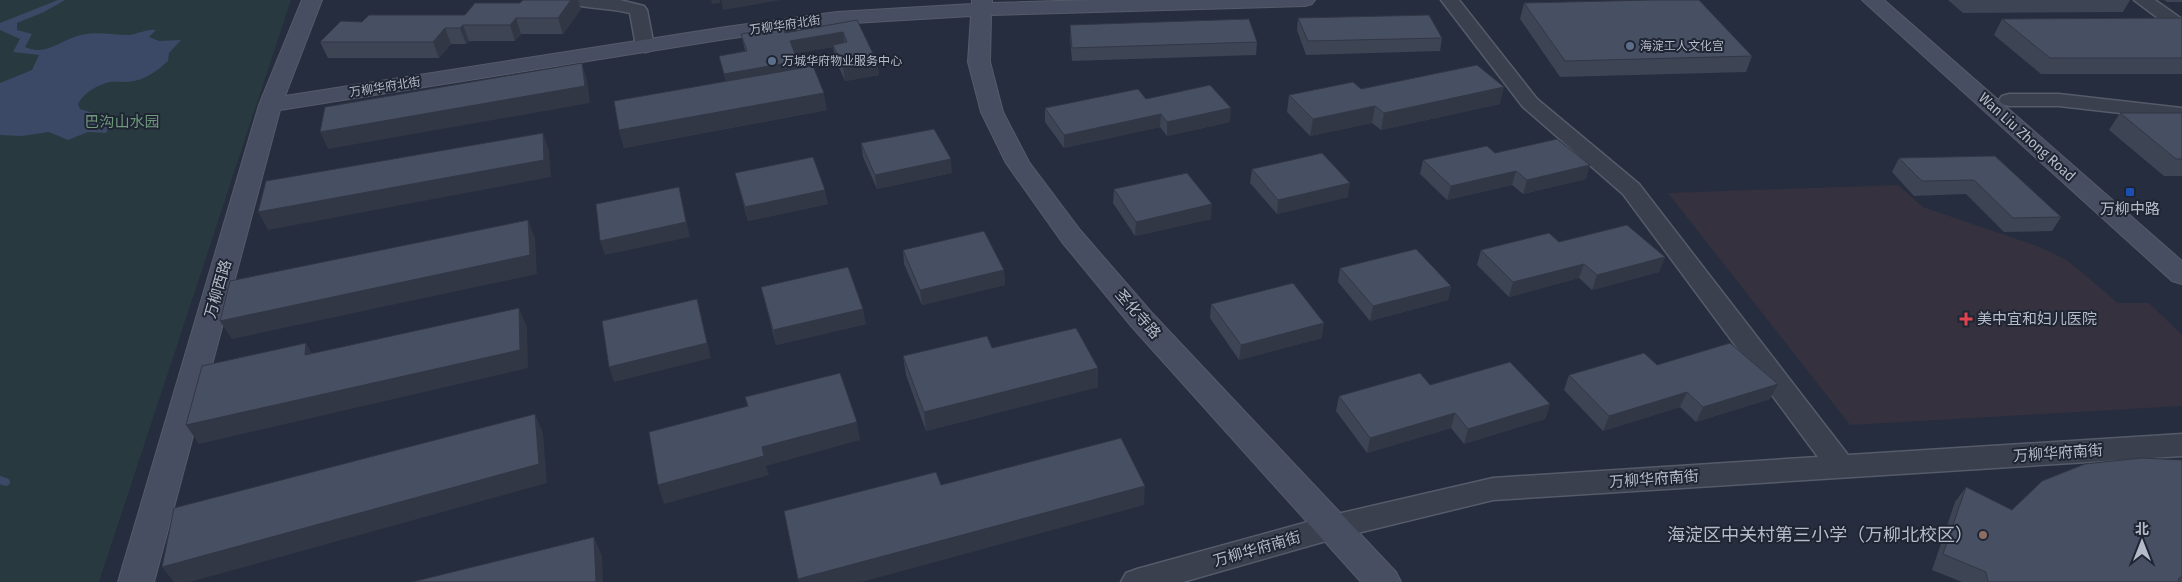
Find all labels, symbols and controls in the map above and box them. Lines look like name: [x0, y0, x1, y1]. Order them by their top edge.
street label: 万柳华府北街: [748, 13, 822, 37]
place label: 海淀工人文化宫: [1640, 39, 1724, 53]
marker: 海淀工人文化宫: [1624, 40, 1636, 52]
place label: 万城华府物业服务中心: [782, 54, 902, 68]
marker: 万城华府物业服务中心: [766, 55, 778, 67]
street label: 万柳华府北街: [348, 74, 422, 100]
street label: Wan Liu Zhong Road: [1975, 89, 2079, 185]
park label: 巴沟山水园: [84, 113, 160, 131]
marker: 万柳中路: [2124, 186, 2136, 198]
place label: 万柳中路: [2100, 200, 2160, 218]
street label: 万柳西路: [201, 258, 235, 320]
street label: 圣化寺路: [1112, 285, 1164, 343]
place label: 美中宜和妇儿医院: [1977, 310, 2097, 328]
marker: 美中宜和妇儿医院: [1959, 312, 1973, 326]
street label: 万柳华府南街: [2012, 441, 2104, 465]
street label: 万柳华府南街: [1608, 467, 1700, 491]
north arrow: [2117, 517, 2167, 567]
text: 北: [2135, 521, 2149, 538]
place label: 海淀区中关村第三小学（万柳北校区）: [1667, 524, 1973, 546]
street label: 万柳华府南街: [1211, 528, 1303, 570]
marker: 海淀区中关村第三小学（万柳北校区）: [1977, 529, 1989, 541]

